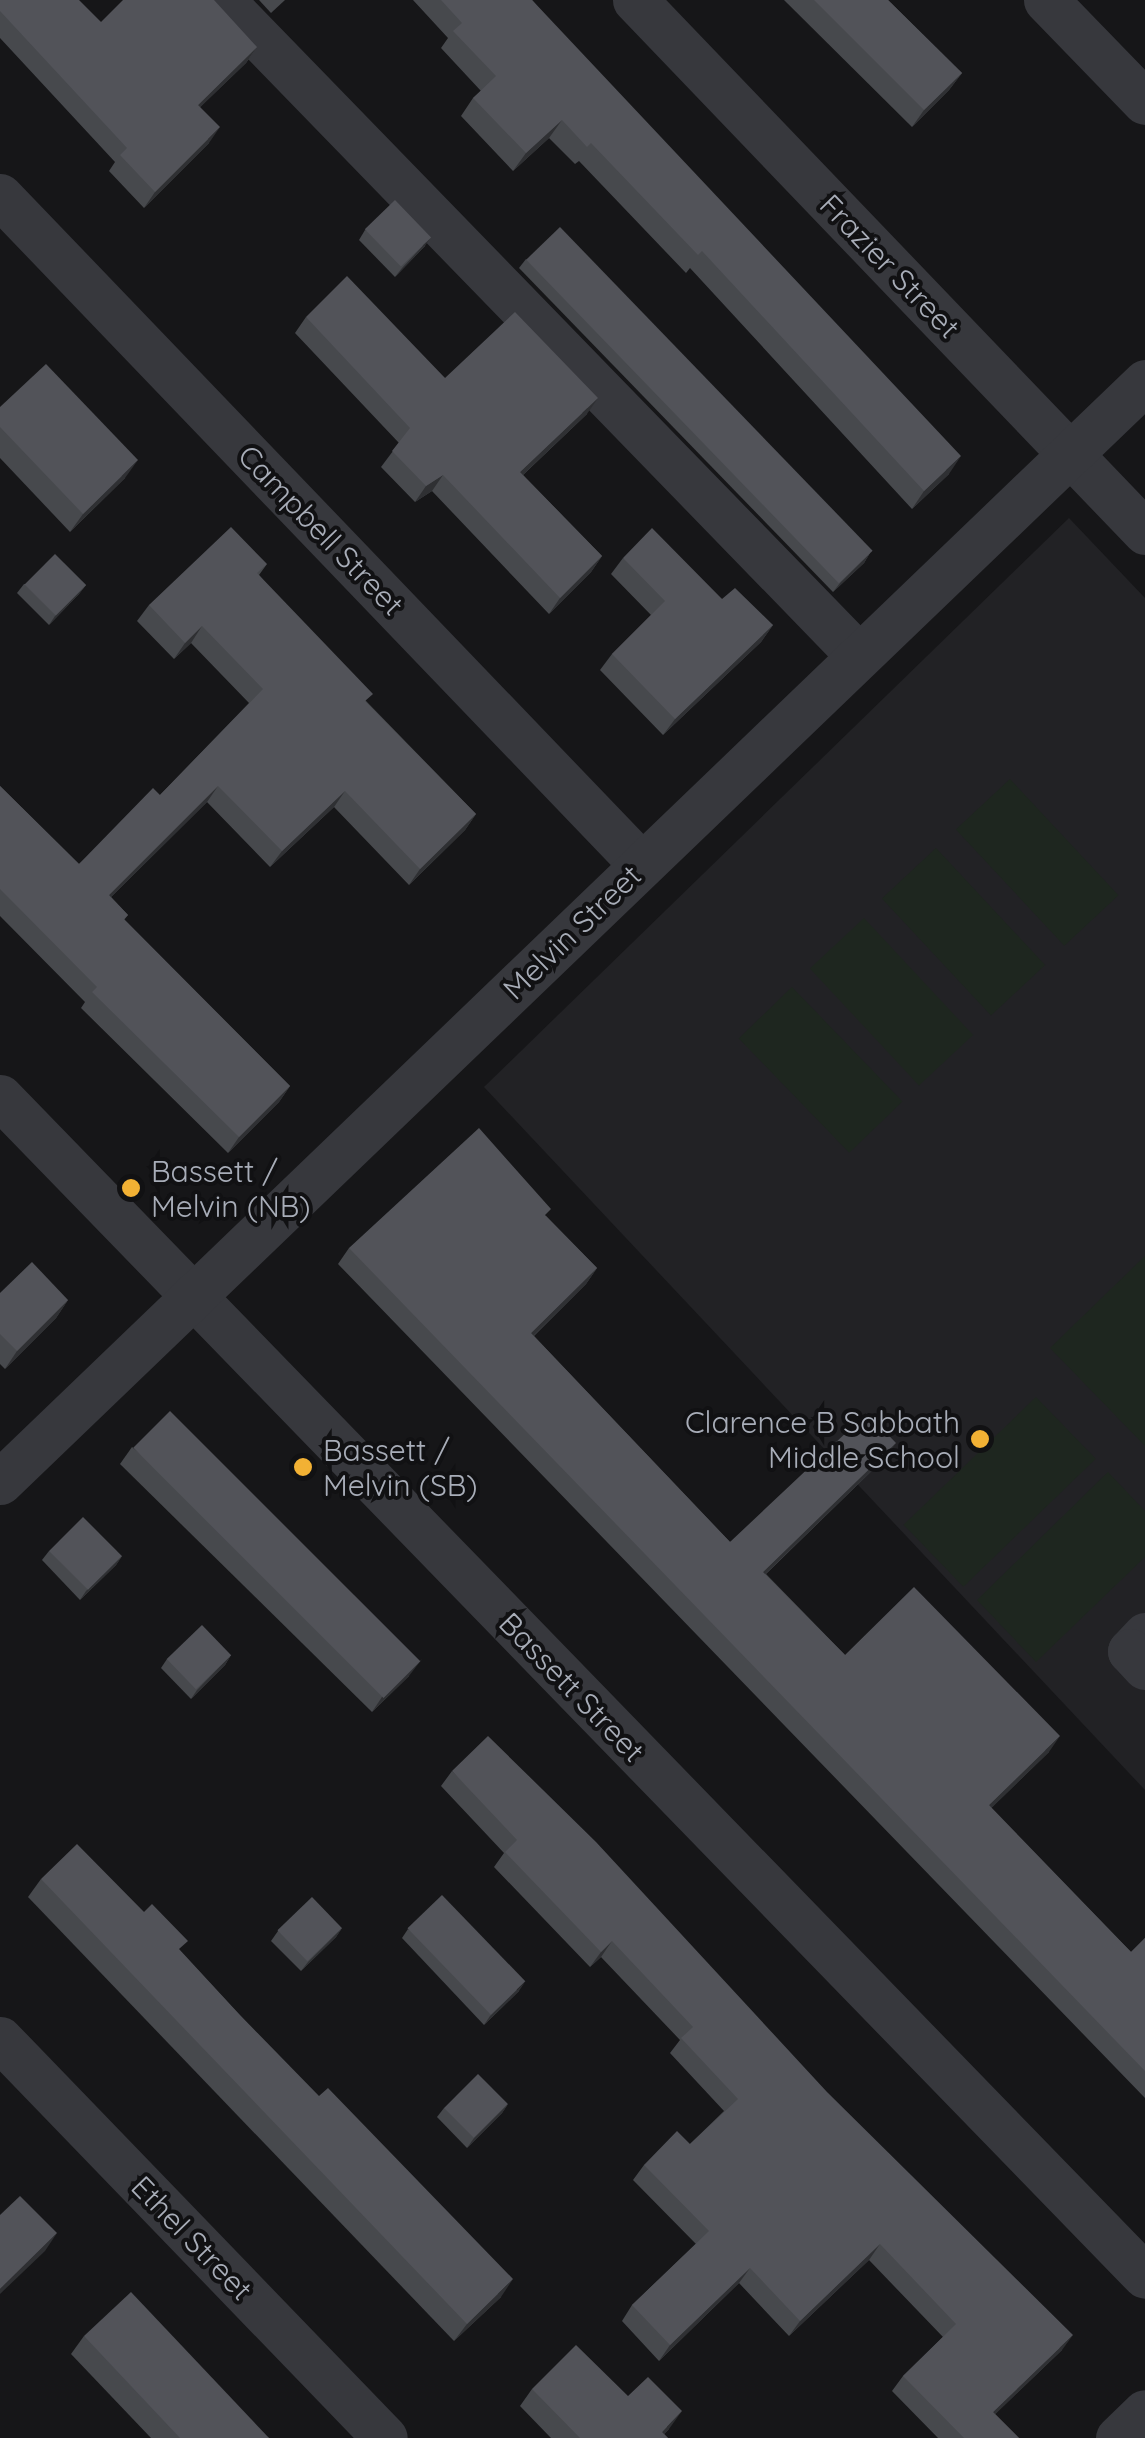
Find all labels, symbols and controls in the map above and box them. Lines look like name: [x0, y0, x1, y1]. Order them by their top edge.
street label: Frazier Street: [813, 187, 967, 345]
street label: Campbell Street: [231, 437, 411, 623]
street label: Melvin Street: [496, 857, 648, 1007]
place label: Bassett / Melvin (NB): [151, 1153, 311, 1224]
marker: Bassett / Melvin (NB): [120, 1177, 142, 1199]
place label: Clarence B Sabbath Middle School: [685, 1404, 960, 1474]
marker: Clarence B Sabbath Middle School: [969, 1428, 991, 1450]
place label: Bassett / Melvin (SB): [323, 1432, 478, 1502]
marker: Bassett / Melvin (SB): [292, 1456, 314, 1478]
street label: Bassett Street: [492, 1605, 652, 1769]
street label: Ethel Street: [124, 2169, 260, 2307]

